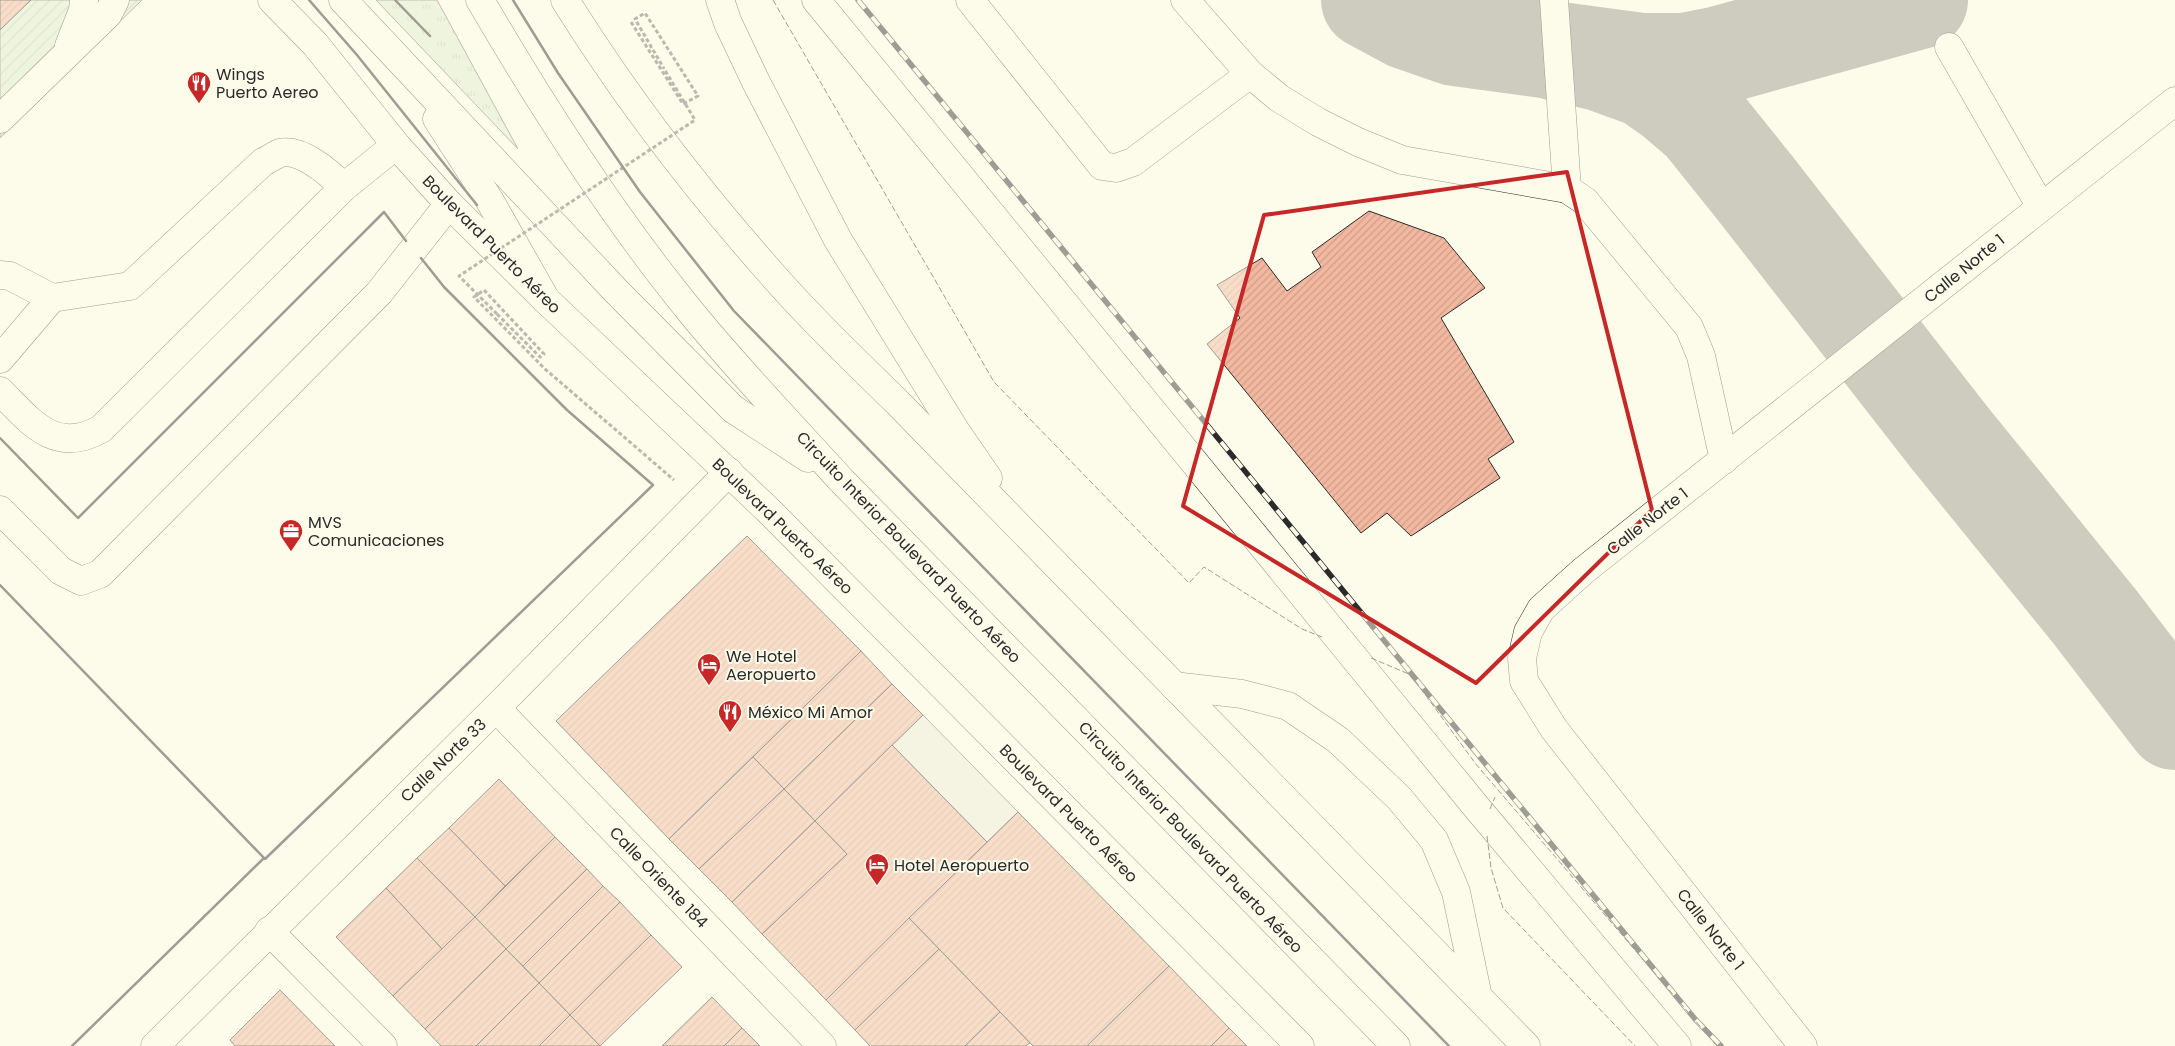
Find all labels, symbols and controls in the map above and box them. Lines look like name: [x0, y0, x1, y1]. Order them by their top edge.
place label: Wings Puerto Aereo: [216, 63, 319, 104]
restaurant icon: Wings Puerto Aereo: [186, 70, 212, 104]
street label: Boulevard Puerto Aéreo: [417, 170, 566, 319]
street label: Calle Norte 1: [1919, 229, 2010, 308]
street label: Circuito Interior Boulevard Puerto Aéreo: [791, 426, 1026, 668]
street label: Boulevard Puerto Aéreo: [707, 453, 858, 600]
street label: Calle Norte 1: [1602, 482, 1693, 561]
place label: MVS Comunicaciones: [308, 511, 444, 552]
office icon: MVS Comunicaciones: [278, 518, 304, 552]
place label: We Hotel Aeropuerto: [726, 645, 816, 686]
hotel icon: We Hotel Aeropuerto: [696, 652, 722, 686]
restaurant icon: México Mi Amor: [717, 699, 743, 733]
place label: México Mi Amor: [748, 701, 873, 724]
street label: Calle Norte 33: [395, 713, 491, 807]
street label: Circuito Interior Boulevard Puerto Aéreo: [1073, 716, 1308, 958]
street label: Boulevard Puerto Aéreo: [994, 739, 1143, 888]
street label: Calle Oriente 184: [604, 821, 713, 933]
hotel icon: Hotel Aeropuerto: [864, 852, 890, 886]
place label: Hotel Aeropuerto: [894, 854, 1029, 877]
street label: Calle Norte 1: [1671, 884, 1750, 975]

